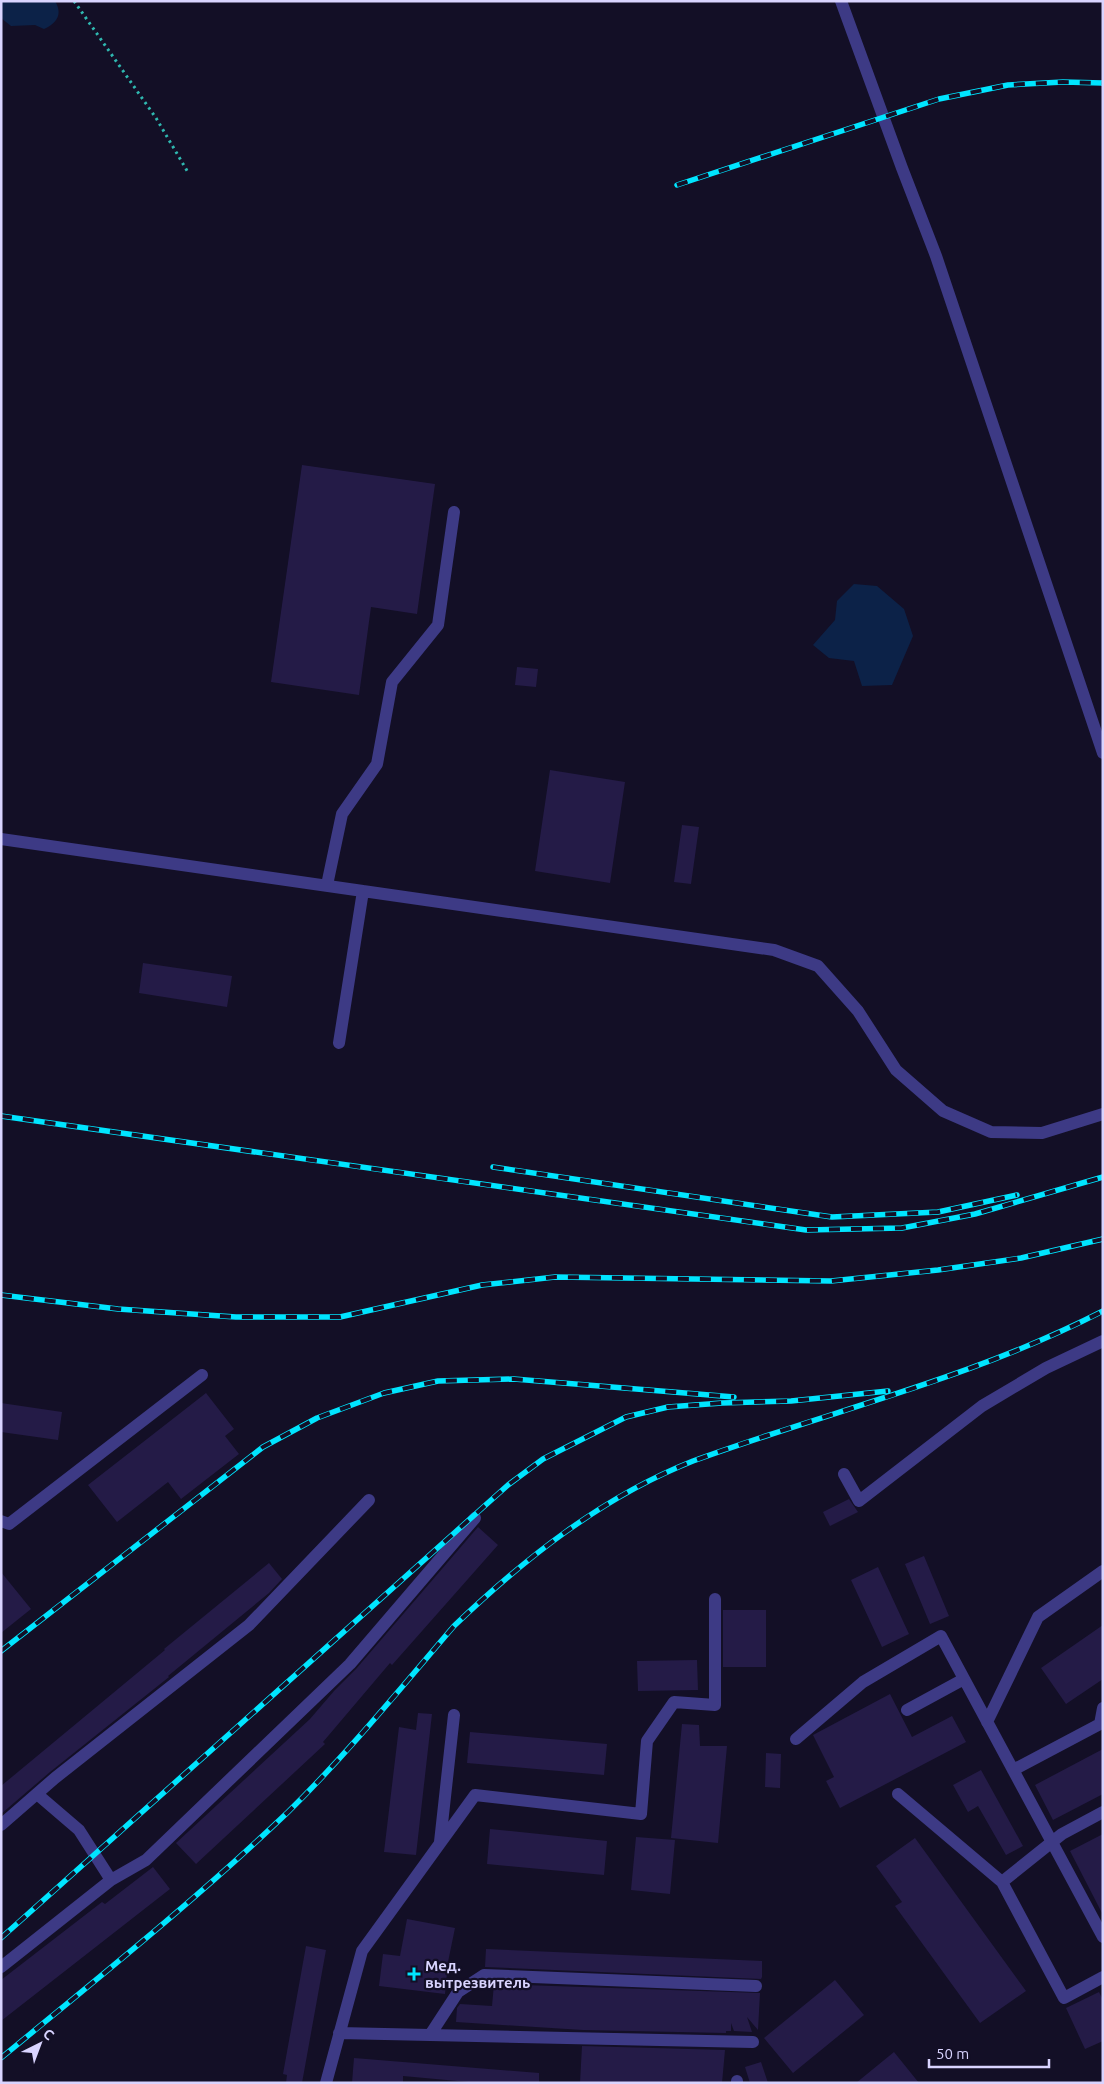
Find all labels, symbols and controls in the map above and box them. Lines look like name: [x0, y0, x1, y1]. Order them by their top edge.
place label: Мед. вытрезвитель: [425, 1957, 530, 1991]
marker: Мед. вытрезвитель: [407, 1967, 421, 1981]
north arrow: [15, 2019, 65, 2069]
text: С: [40, 2025, 57, 2043]
scale bar: [929, 2036, 1049, 2068]
text: 50 m: [936, 2045, 969, 2062]

